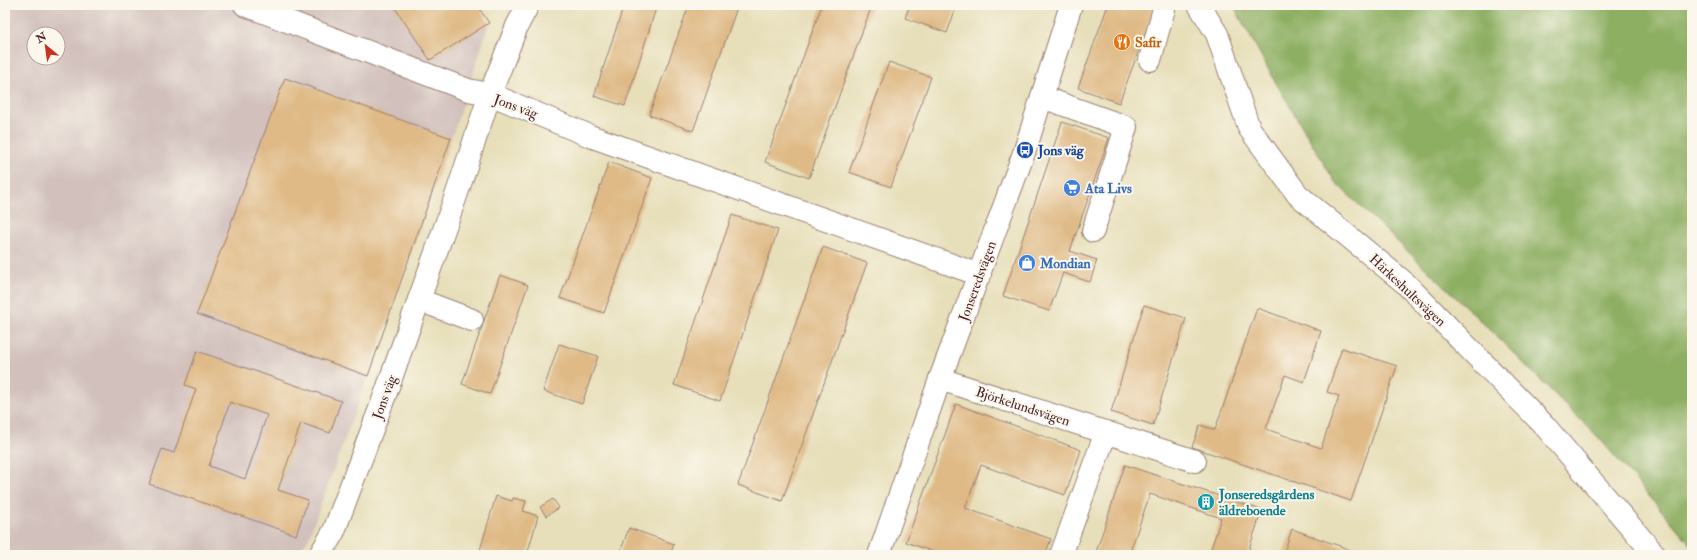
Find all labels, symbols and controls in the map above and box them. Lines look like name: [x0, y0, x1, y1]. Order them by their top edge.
north arrow: [26, 26, 66, 66]
text: N: [33, 29, 50, 46]
restaurant icon: Safir: [1112, 32, 1132, 52]
place label: Safir: [1135, 34, 1162, 51]
street label: Jons väg: [491, 90, 541, 123]
bus stop icon: Jons väg: [1015, 140, 1035, 160]
place label: Jons väg: [1037, 142, 1085, 160]
supermarket icon: Ata Livs: [1062, 178, 1082, 198]
place label: Ata Livs: [1084, 180, 1132, 197]
street label: Jonseredsvägen: [955, 239, 1000, 325]
street label: Härkeshultsvägen: [1366, 251, 1449, 330]
shop icon: Mondian: [1017, 253, 1037, 273]
place label: Mondian: [1039, 255, 1092, 272]
street label: Jons väg: [368, 372, 401, 422]
street label: Björkelundsvägen: [974, 383, 1072, 430]
place label: Jonseredsgårdens äldreboende: [1218, 486, 1314, 519]
building icon: Jonseredsgårdens äldreboende: [1196, 492, 1216, 512]

